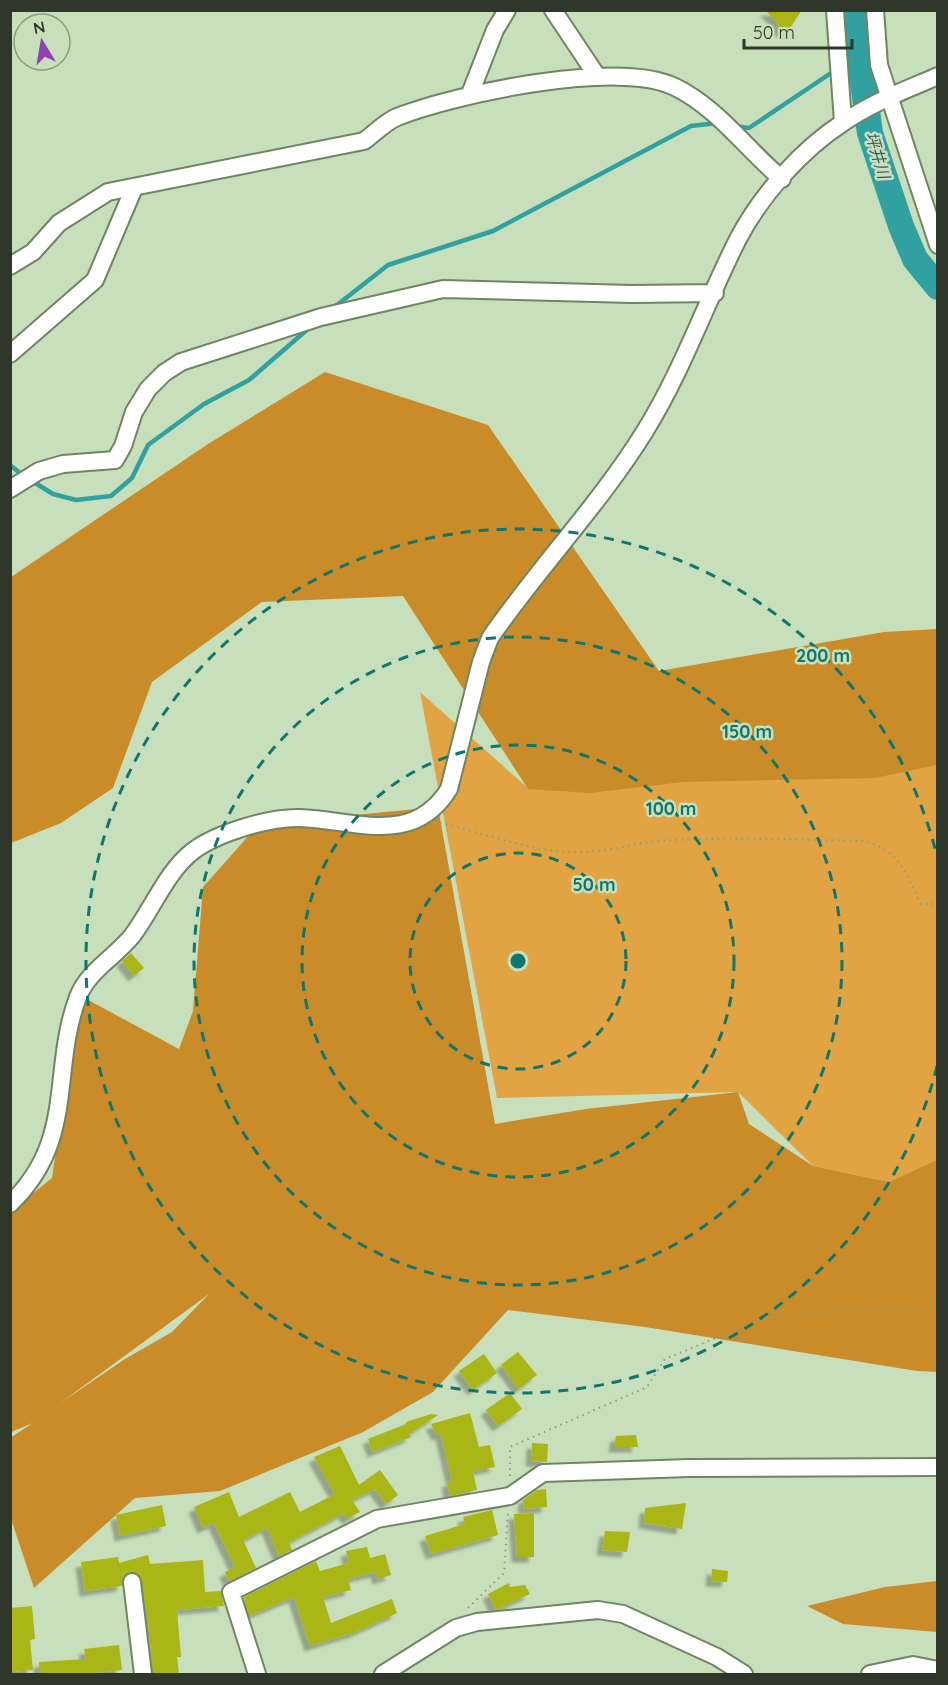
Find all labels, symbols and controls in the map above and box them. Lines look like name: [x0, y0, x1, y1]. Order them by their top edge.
north arrow: [12, 12, 72, 72]
scale bar: [744, 12, 852, 50]
text: N: [31, 16, 47, 38]
text: 50 m: [753, 21, 795, 44]
water label: 坪井川: [861, 129, 895, 183]
text: 200 m: [796, 644, 850, 667]
text: 150 m: [722, 720, 772, 743]
text: 100 m: [646, 797, 696, 820]
text: 50 m: [572, 873, 616, 896]
centre of rings: [508, 951, 528, 971]

